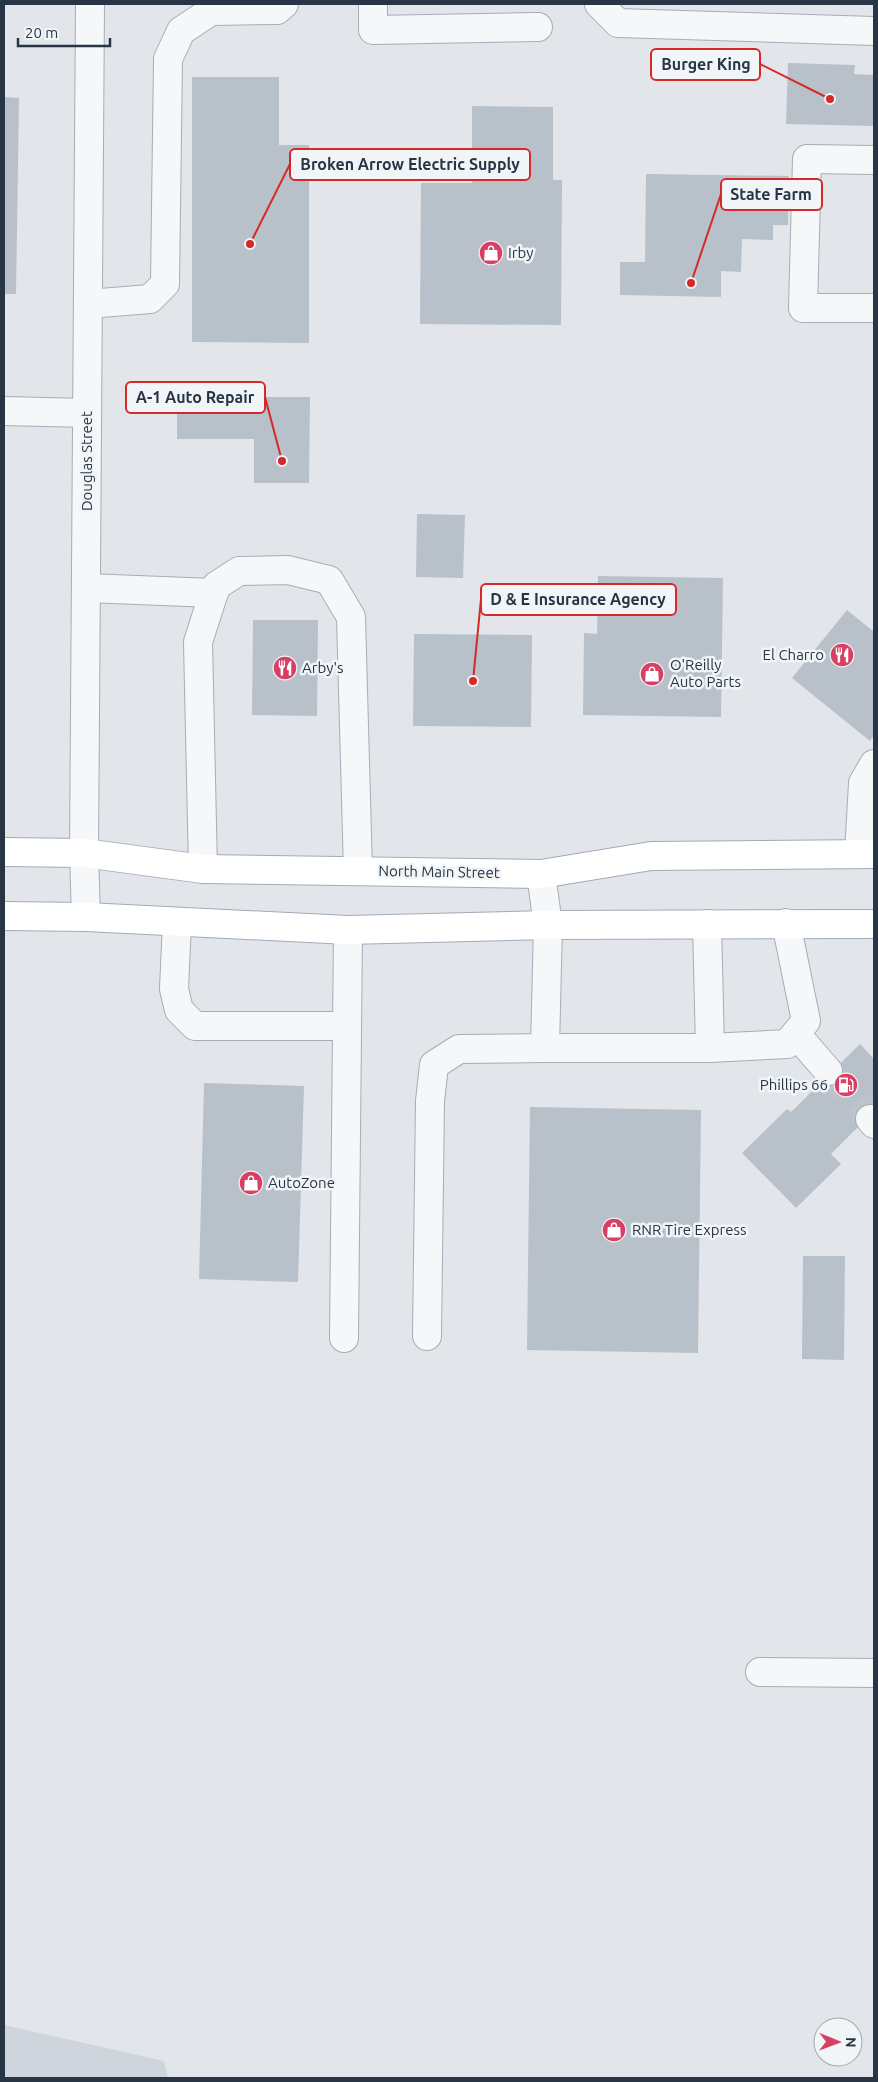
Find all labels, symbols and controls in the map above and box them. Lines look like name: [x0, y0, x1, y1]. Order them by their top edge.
scale bar: [18, 15, 110, 47]
text: 20 m: [25, 24, 58, 41]
callout: Burger King: [651, 49, 760, 80]
text: Burger King: [661, 55, 751, 73]
callout: Broken Arrow Electric Supply: [290, 149, 530, 180]
text: Broken Arrow Electric Supply: [300, 155, 520, 173]
callout: State Farm: [721, 179, 822, 210]
text: State Farm: [730, 185, 812, 203]
shop icon: Irby: [478, 240, 504, 266]
place label: Irby: [508, 244, 534, 261]
callout: A-1 Auto Repair: [126, 382, 265, 413]
text: A-1 Auto Repair: [136, 388, 255, 406]
street label: Douglas Street: [78, 411, 95, 511]
callout: D & E Insurance Agency: [481, 584, 676, 615]
text: D & E Insurance Agency: [490, 590, 666, 608]
restaurant icon: El Charro: [829, 642, 855, 668]
place label: El Charro: [763, 646, 824, 663]
restaurant icon: Arby's: [272, 655, 298, 681]
place label: O'Reilly Auto Parts: [670, 656, 741, 690]
place label: Arby's: [302, 659, 344, 676]
shop icon: O'Reilly Auto Parts: [639, 661, 665, 687]
street label: North Main Street: [378, 862, 500, 881]
fuel station icon: Phillips 66: [833, 1072, 859, 1098]
place label: Phillips 66: [760, 1076, 828, 1093]
shop icon: AutoZone: [238, 1170, 264, 1196]
place label: AutoZone: [268, 1174, 335, 1191]
shop icon: RNR Tire Express: [601, 1217, 627, 1243]
place label: RNR Tire Express: [632, 1221, 746, 1238]
north arrow: [813, 2017, 863, 2067]
text: N: [843, 2037, 859, 2048]

